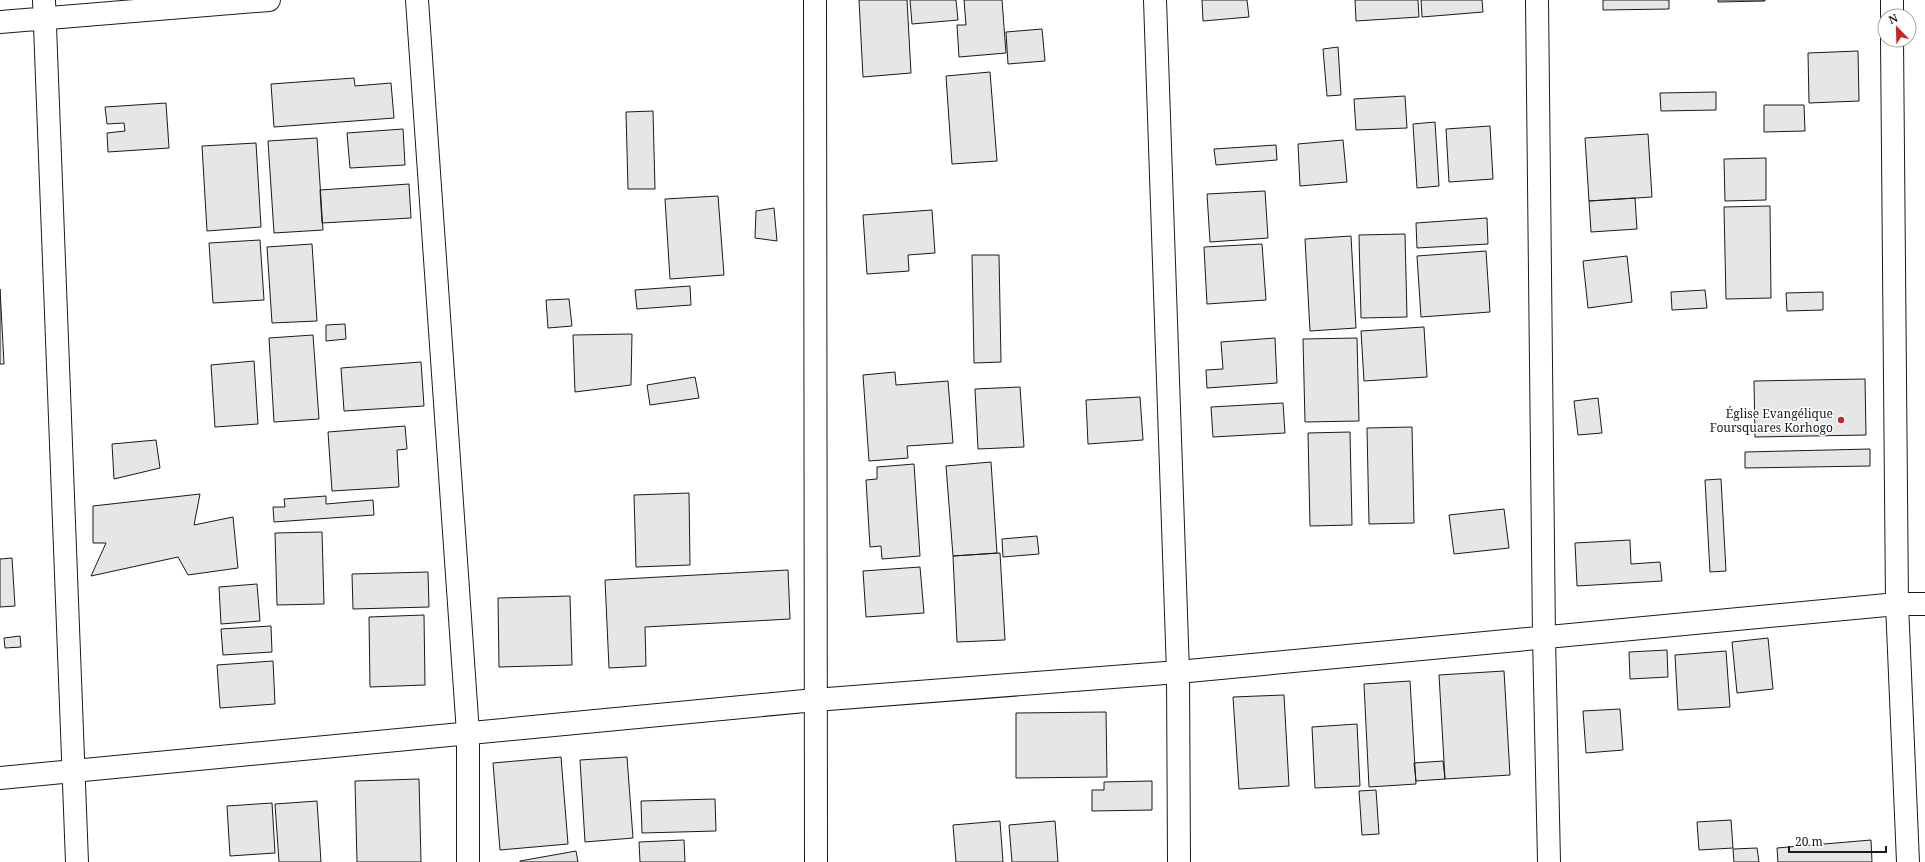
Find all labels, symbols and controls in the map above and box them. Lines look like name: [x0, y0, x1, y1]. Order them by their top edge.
north arrow: [1877, 8, 1917, 48]
text: N: [1886, 10, 1900, 27]
place label: Église Evangélique Foursquares Korhogo: [1710, 405, 1833, 436]
marker: Église Evangélique Foursquares Korhogo: [1836, 415, 1846, 425]
scale bar: [1789, 828, 1886, 854]
text: 20 m: [1795, 833, 1823, 850]

